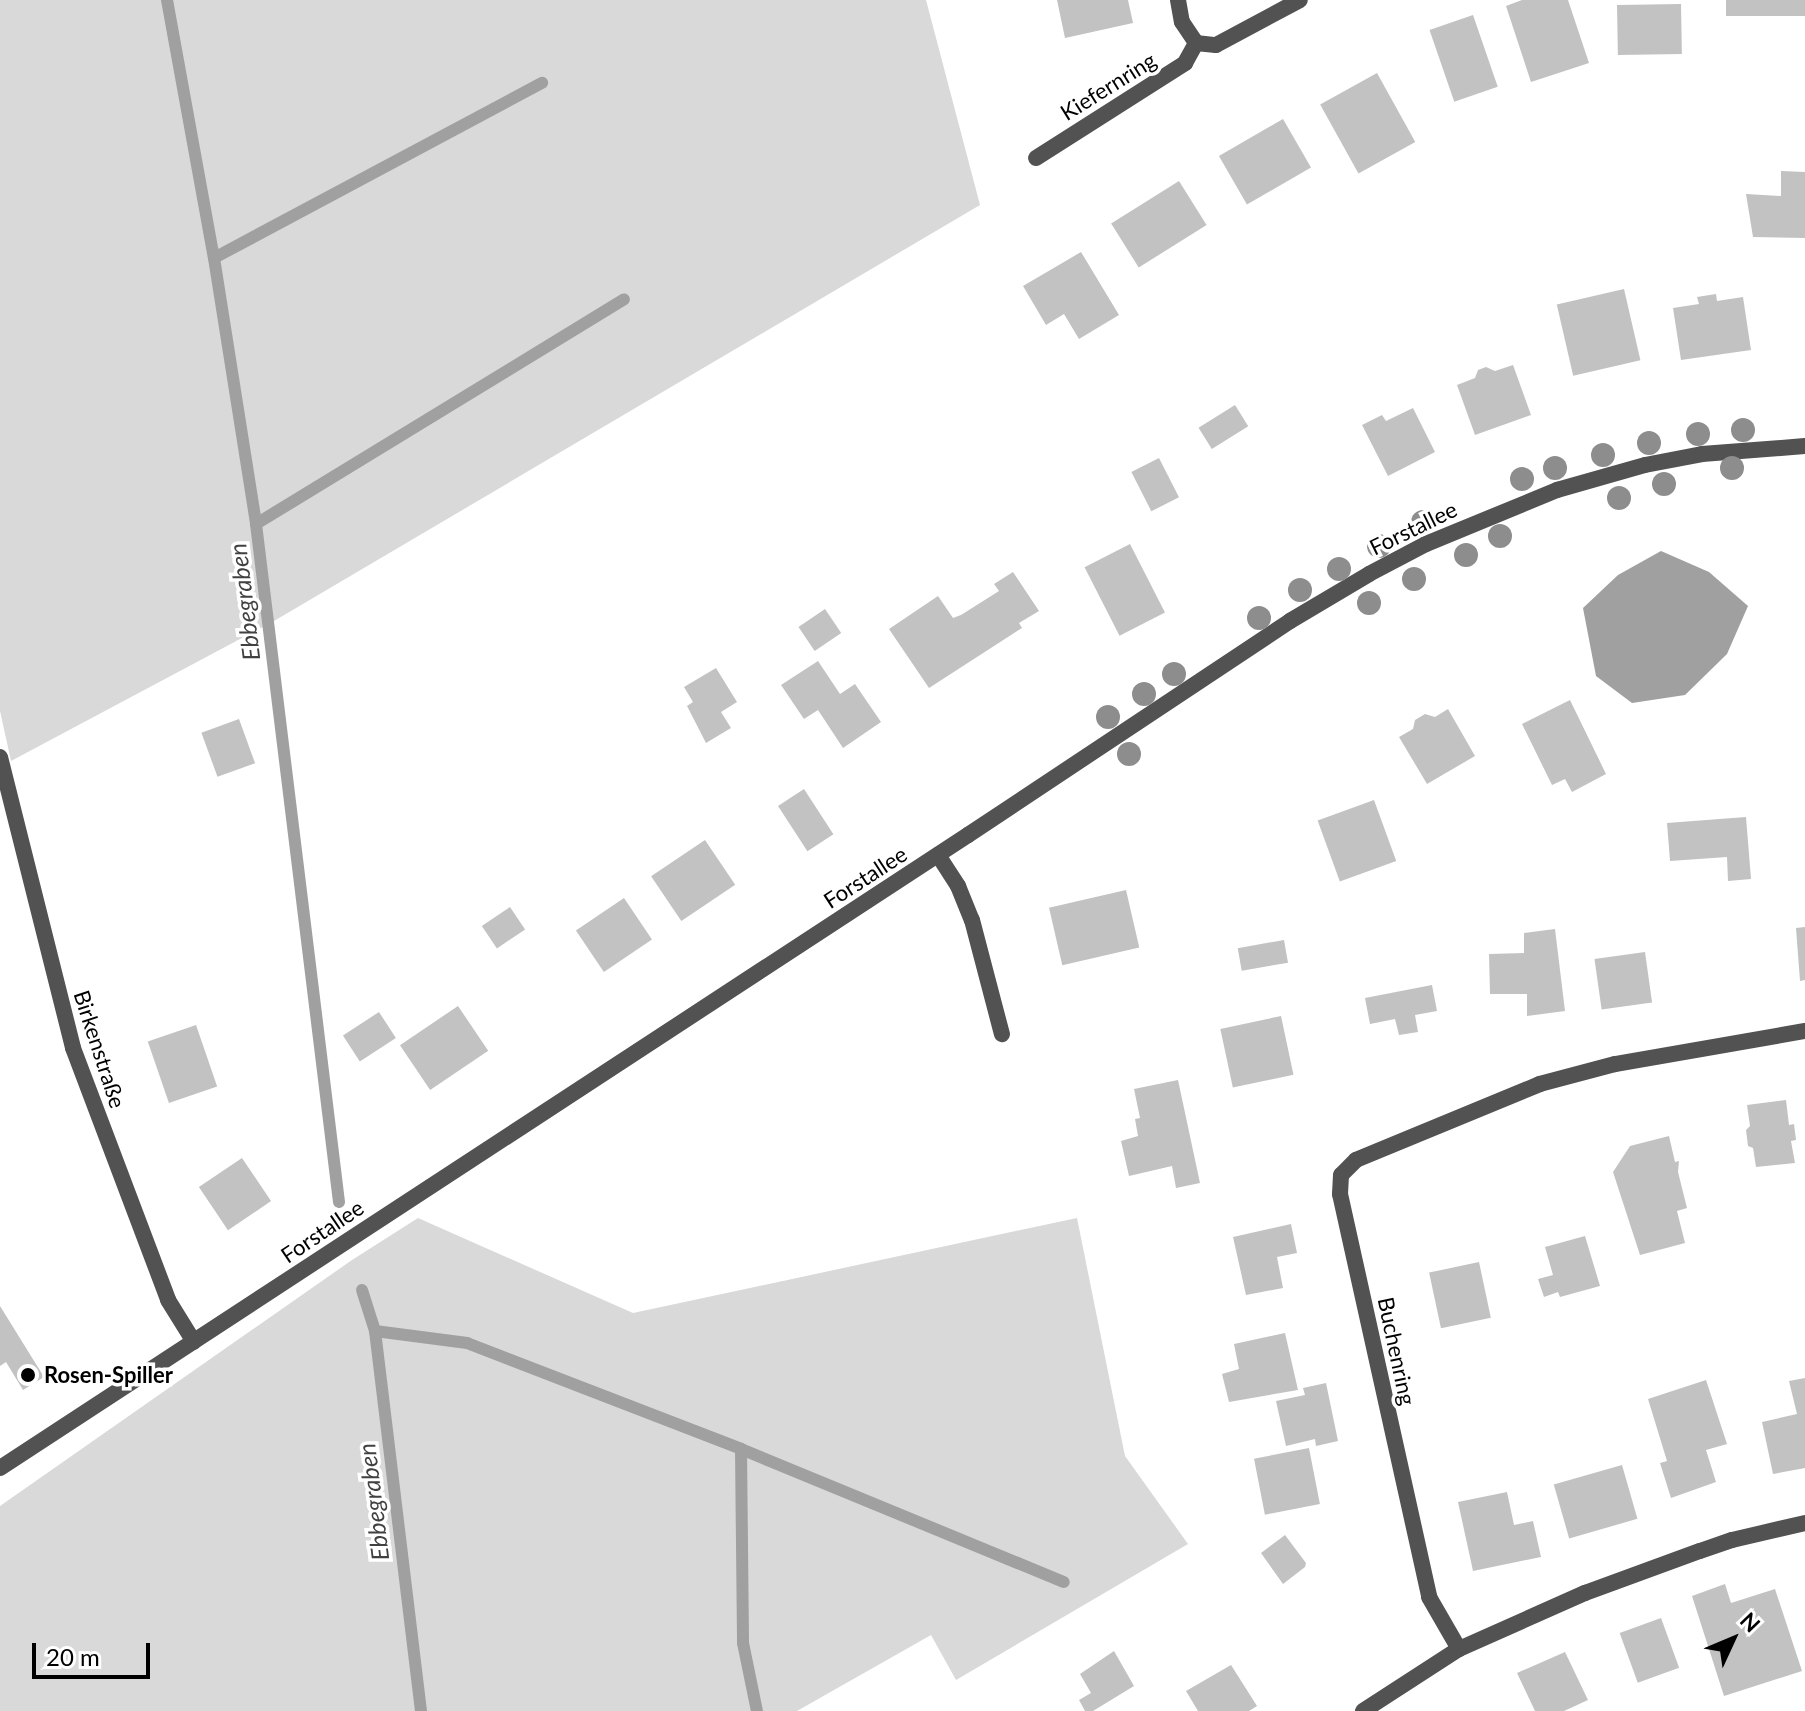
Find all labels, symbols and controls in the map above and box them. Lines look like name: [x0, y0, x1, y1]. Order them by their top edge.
street label: Kiefernring: [1055, 46, 1161, 126]
street label: Forstallee: [1365, 496, 1461, 560]
water label: Ebbegraben: [223, 542, 265, 662]
street label: Forstallee: [818, 840, 912, 914]
street label: Birkenstraße: [69, 987, 131, 1111]
street label: Forstallee: [276, 1194, 368, 1268]
street label: Buchenring: [1373, 1294, 1421, 1408]
place label: Rosen-Spiller: [44, 1362, 173, 1388]
marker: Rosen-Spiller: [19, 1366, 37, 1384]
water label: Ebbegraben: [352, 1442, 394, 1562]
north arrow: [1693, 1599, 1773, 1679]
text: N: [1735, 1606, 1766, 1637]
scale bar: [36, 1627, 154, 1677]
text: 20 m: [46, 1642, 100, 1671]

